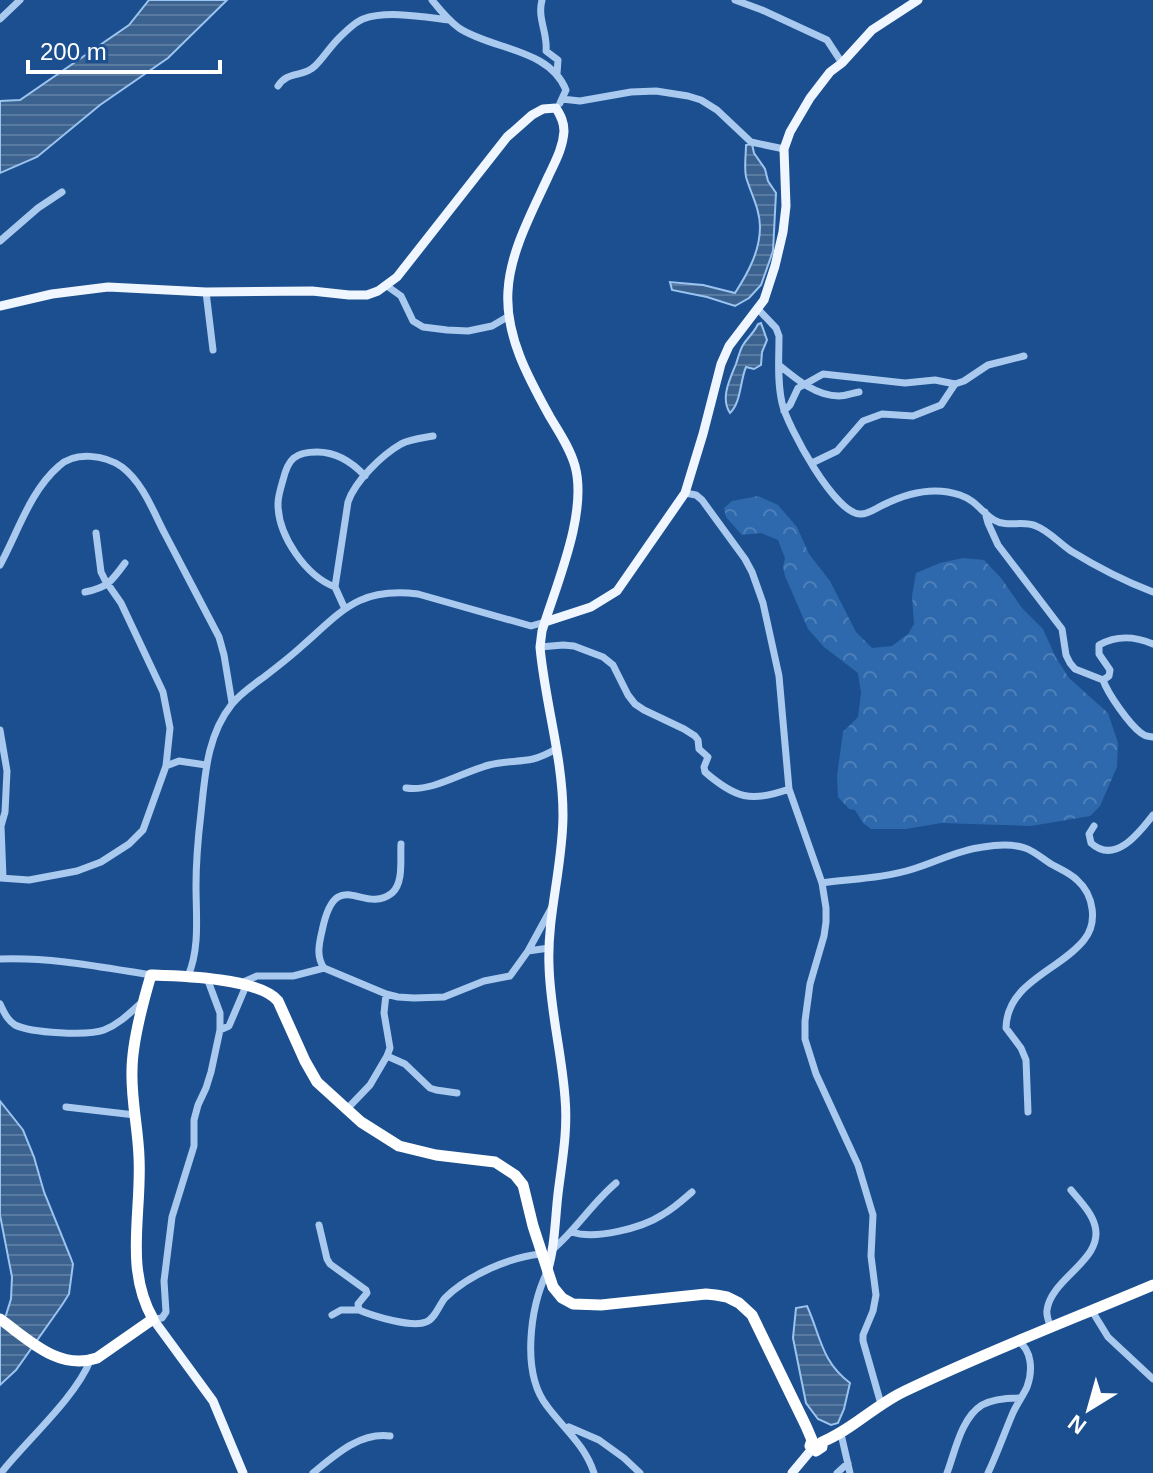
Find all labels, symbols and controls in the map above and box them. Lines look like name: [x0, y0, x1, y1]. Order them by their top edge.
scale bar: [28, 24, 220, 74]
text: 200 m: [40, 38, 107, 65]
north arrow: [1049, 1369, 1129, 1449]
text: N: [1063, 1410, 1091, 1439]

